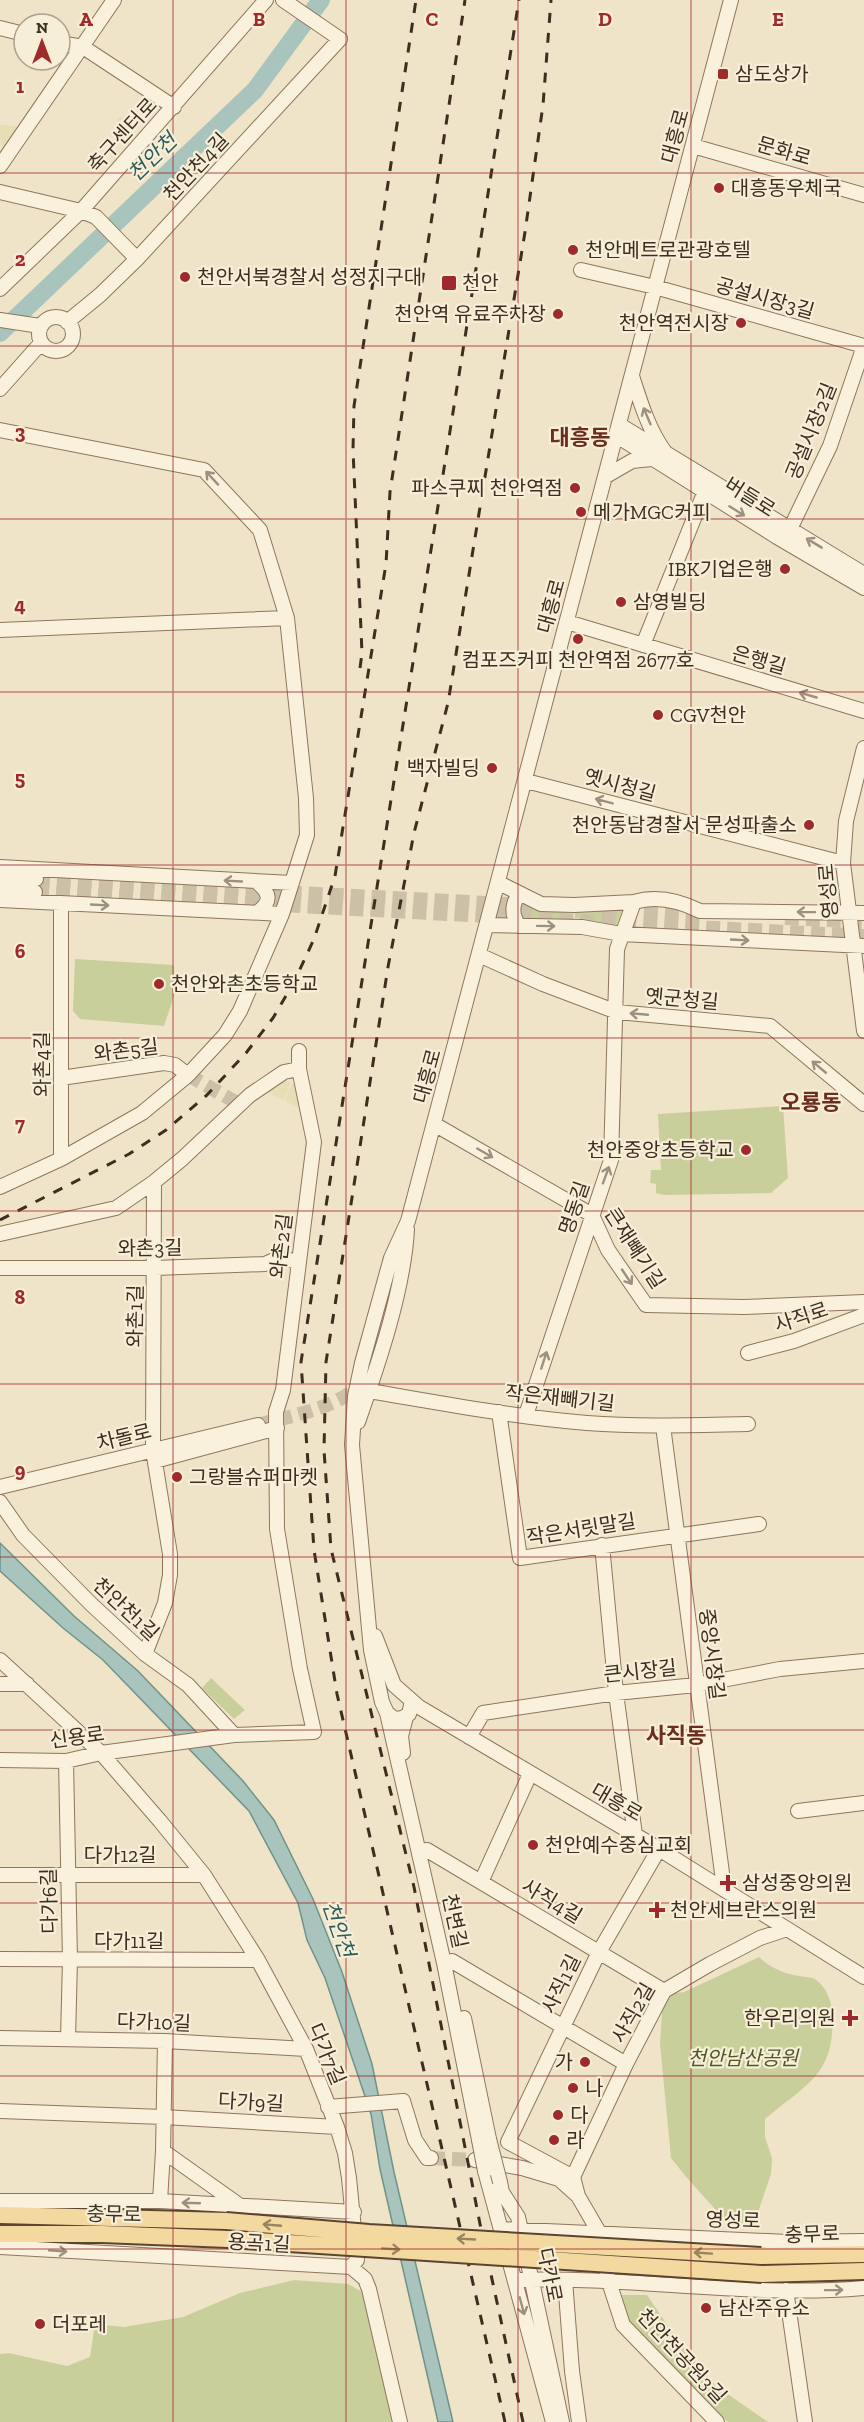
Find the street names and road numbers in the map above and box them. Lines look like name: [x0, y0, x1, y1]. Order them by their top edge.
street label: 축구센터로: [82, 93, 162, 177]
street label: 대흥로: [656, 106, 694, 166]
street label: 천안천4길: [158, 128, 234, 206]
street label: 문화로: [754, 132, 814, 170]
street label: 공설시장3길: [713, 272, 817, 324]
street label: 공설시장2길: [781, 379, 841, 483]
street label: 버들로: [720, 472, 780, 522]
street label: 대흥로: [532, 576, 570, 636]
street label: 은행길: [729, 641, 789, 679]
street label: 옛시청길: [581, 764, 659, 806]
street label: 영성로: [814, 862, 842, 920]
street label: 옛군청길: [644, 984, 720, 1014]
street label: 와촌4길: [30, 1031, 54, 1097]
street label: 와촌5길: [92, 1034, 160, 1066]
street label: 대흥로: [408, 1046, 446, 1106]
street label: 명동길: [554, 1178, 594, 1238]
street label: 큰재빼기길: [600, 1203, 670, 1293]
street label: 와촌2길: [265, 1212, 297, 1280]
street label: 와촌3길: [117, 1235, 183, 1261]
street label: 와촌1길: [122, 1284, 148, 1348]
street label: 사직로: [771, 1297, 831, 1337]
street label: 작은재빼기길: [504, 1380, 616, 1416]
street label: 차돌로: [94, 1419, 154, 1455]
street label: 작은서릿말길: [525, 1509, 637, 1549]
street label: 천안천1길: [88, 1572, 164, 1646]
street label: 중앙시장길: [694, 1607, 730, 1701]
street label: 큰시장길: [602, 1655, 678, 1687]
street label: 신용로: [48, 1721, 106, 1753]
street label: 대흥로: [587, 1778, 647, 1826]
street label: 다가12길: [83, 1843, 157, 1867]
street label: 다가6길: [36, 1868, 62, 1934]
street label: 사직4길: [518, 1874, 586, 1928]
street label: 천변길: [438, 1892, 472, 1950]
street label: 다가11길: [94, 1929, 164, 1953]
street label: 사직1길: [536, 1950, 586, 2018]
street label: 사직2길: [606, 1979, 660, 2047]
street label: 다가10길: [116, 2009, 192, 2035]
street label: 다가7길: [303, 2020, 351, 2088]
street label: 다가9길: [218, 2088, 284, 2116]
street label: 충무로: [86, 2202, 142, 2226]
street label: 영성로: [705, 2207, 761, 2233]
street label: 충무로: [784, 2221, 840, 2247]
street label: 용곡1길: [227, 2229, 291, 2257]
street label: 다가로: [533, 2246, 567, 2304]
street label: 천안천공원3길: [632, 2304, 732, 2408]

